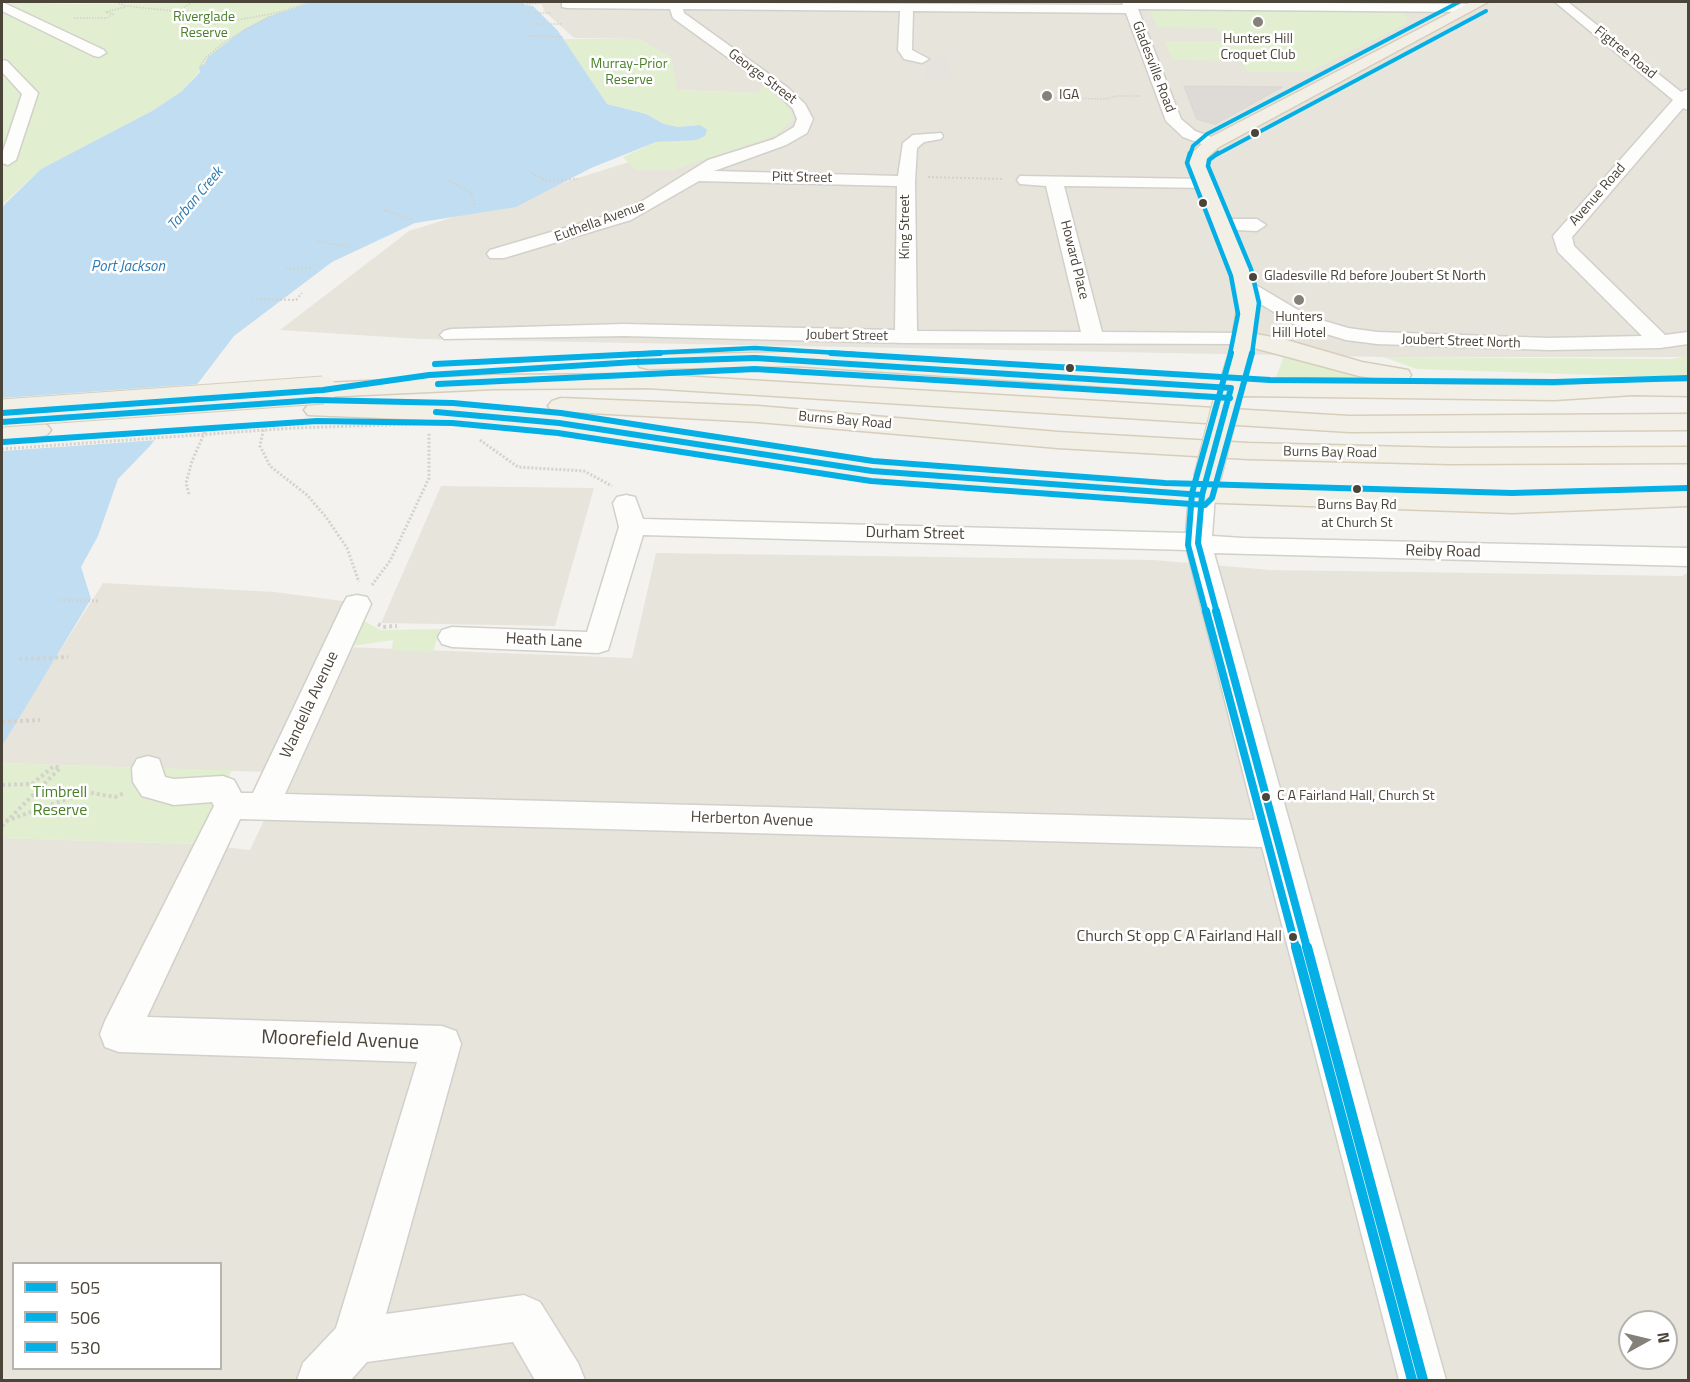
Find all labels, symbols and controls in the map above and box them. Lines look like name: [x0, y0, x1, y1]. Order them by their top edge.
park label: Riverglade Reserve: [173, 10, 235, 42]
marker: Hunters Hill Croquet Club: [1251, 15, 1265, 29]
street label: Gladesville Road: [1128, 19, 1178, 115]
street label: Figtree Road: [1591, 23, 1659, 83]
place label: Hunters Hill Croquet Club: [1220, 32, 1296, 64]
street label: George Street: [724, 46, 800, 108]
park label: Murray-Prior Reserve: [591, 57, 667, 90]
place label: IGA: [1059, 88, 1079, 104]
marker: IGA: [1040, 89, 1054, 103]
unlabelled marker: [1249, 127, 1261, 139]
street label: Avenue Road: [1566, 160, 1630, 230]
water label: Tarban Creek: [165, 164, 227, 234]
street label: Pitt Street: [772, 169, 832, 187]
street label: King Street: [898, 195, 914, 259]
unlabelled marker: [1197, 197, 1209, 209]
street label: Euthella Avenue: [553, 198, 647, 246]
street label: Howard Place: [1056, 219, 1092, 301]
water label: Port Jackson: [91, 258, 165, 276]
place label: Gladesville Rd before Joubert St North: [1264, 269, 1486, 285]
marker: Gladesville Rd before Joubert St North: [1247, 271, 1259, 283]
marker: Hunters Hill Hotel: [1292, 293, 1306, 307]
place label: Hunters Hill Hotel: [1272, 310, 1326, 342]
street label: Joubert Street: [806, 327, 888, 345]
street label: Joubert Street North: [1401, 332, 1521, 352]
unlabelled marker: [1064, 362, 1076, 374]
street label: Burns Bay Road: [798, 409, 892, 433]
street label: Burns Bay Road: [1283, 444, 1377, 462]
marker: Burns Bay Rd at Church St: [1351, 483, 1363, 495]
place label: Burns Bay Rd at Church St: [1317, 498, 1397, 530]
street label: Durham Street: [865, 524, 965, 544]
street label: Reiby Road: [1405, 542, 1481, 562]
street label: Heath Lane: [505, 629, 583, 653]
street label: Wandella Avenue: [277, 648, 343, 762]
park label: Timbrell Reserve: [33, 783, 87, 821]
place label: C A Fairland Hall, Church St: [1277, 789, 1435, 805]
marker: C A Fairland Hall, Church St: [1260, 791, 1272, 803]
street label: Herberton Avenue: [690, 808, 814, 832]
place label: Church St opp C A Fairland Hall: [1077, 927, 1282, 947]
marker: Church St opp C A Fairland Hall: [1287, 931, 1299, 943]
street label: Moorefield Avenue: [261, 1026, 419, 1056]
legend: [12, 1262, 222, 1370]
text: 505: [70, 1274, 100, 1301]
text: 506: [70, 1304, 100, 1331]
north arrow: [1618, 1310, 1678, 1370]
text: N: [1651, 1331, 1676, 1345]
text: 530: [70, 1334, 100, 1361]

